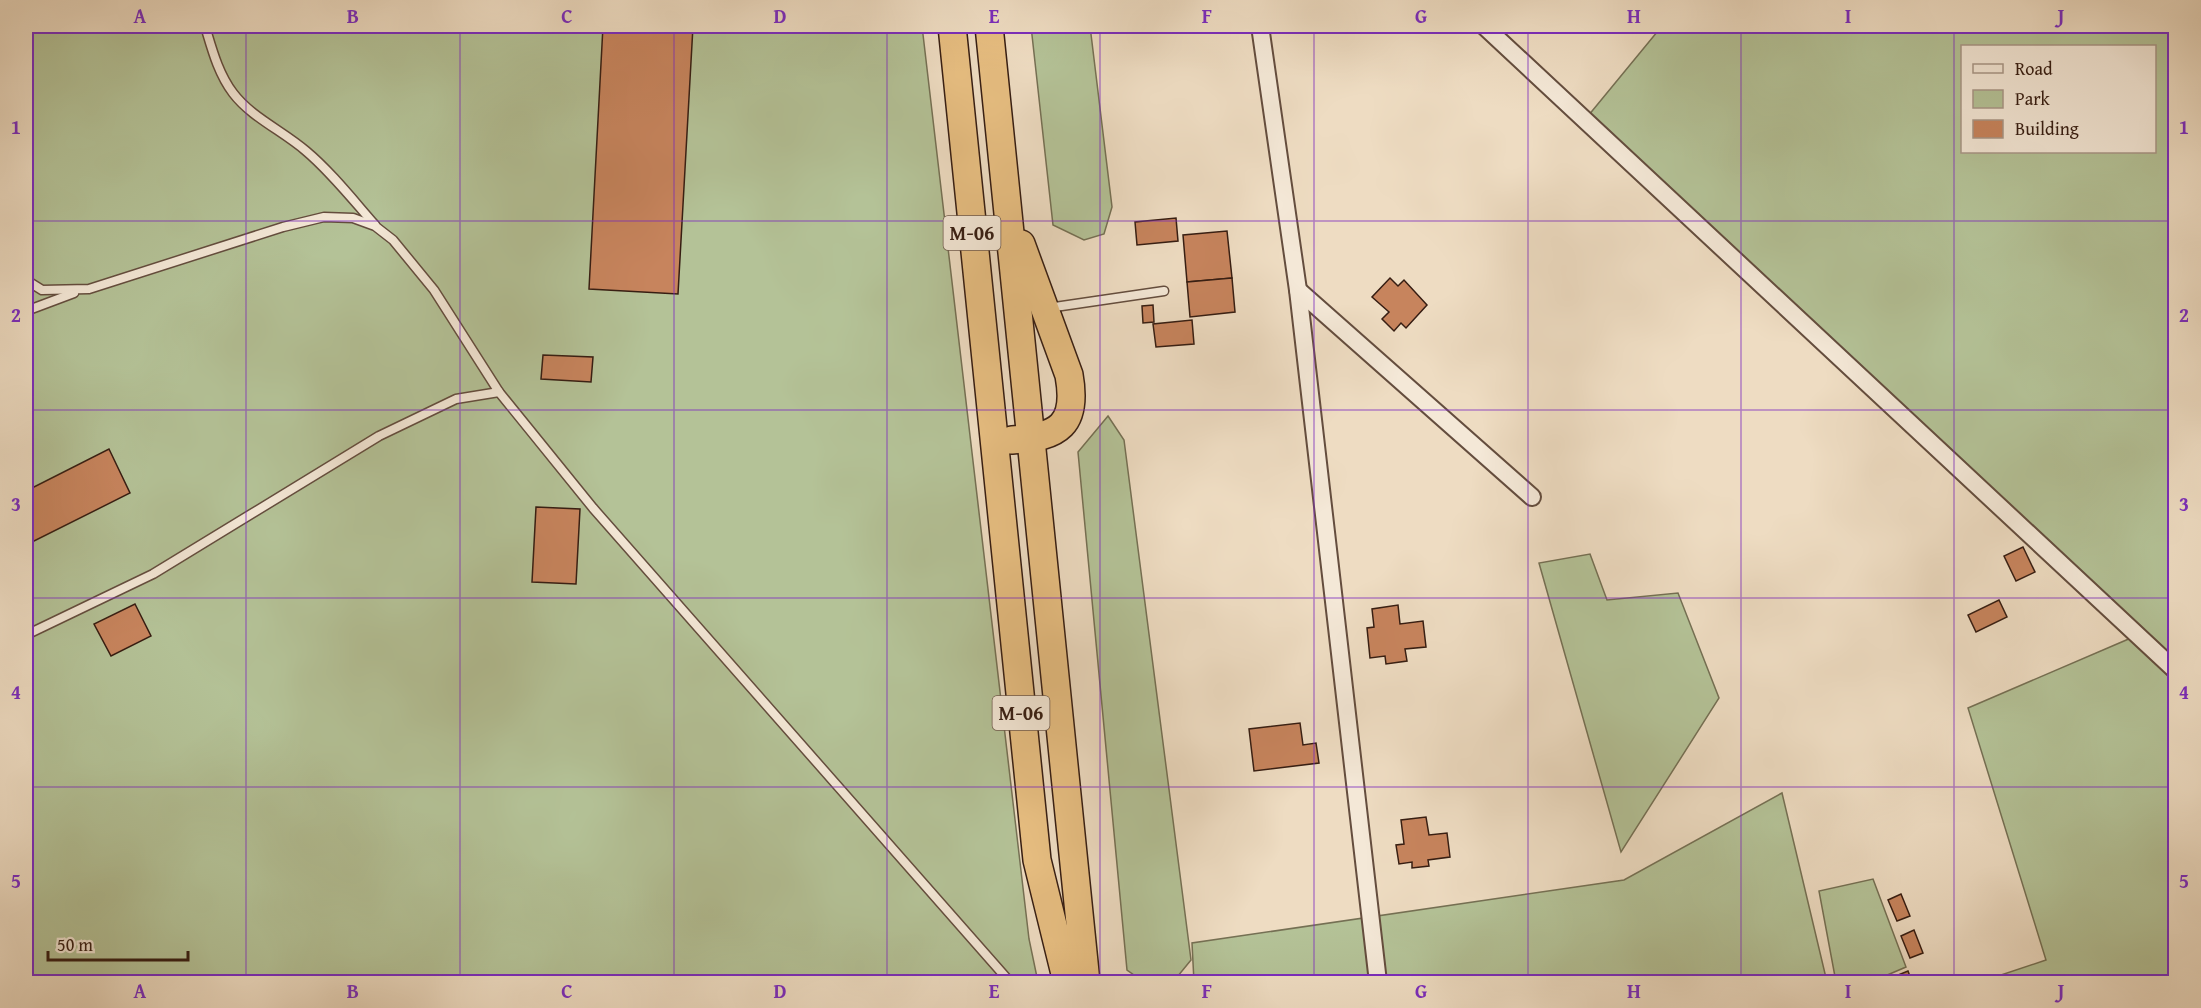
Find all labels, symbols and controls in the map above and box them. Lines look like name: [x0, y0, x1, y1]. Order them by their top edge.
text: A: [134, 1, 147, 30]
text: B: [347, 1, 359, 30]
text: C: [561, 1, 573, 30]
text: D: [773, 1, 787, 30]
text: E: [989, 1, 1000, 30]
text: F: [1202, 1, 1212, 30]
text: G: [1415, 1, 1427, 30]
text: H: [1627, 1, 1641, 30]
text: I: [1845, 1, 1851, 30]
text: J: [2055, 1, 2065, 30]
legend: [1961, 45, 2156, 153]
text: Road: [2015, 55, 2053, 82]
text: Park: [2015, 85, 2051, 112]
text: 1: [11, 112, 21, 141]
text: 1: [2179, 112, 2189, 141]
text: Building: [2015, 115, 2079, 142]
road number: М-06: [944, 216, 1000, 250]
text: 2: [11, 300, 21, 329]
text: 2: [2179, 300, 2189, 329]
text: 3: [11, 489, 21, 518]
text: 3: [2179, 489, 2189, 518]
text: 4: [11, 677, 21, 706]
text: 4: [2179, 677, 2189, 706]
road number: М-06: [992, 696, 1050, 730]
text: 5: [11, 866, 21, 895]
text: 5: [2179, 866, 2189, 895]
scale bar: [48, 924, 188, 962]
text: 50 m: [57, 931, 93, 958]
text: A: [134, 976, 147, 1005]
text: B: [347, 976, 359, 1005]
text: C: [561, 976, 573, 1005]
text: D: [773, 976, 787, 1005]
text: E: [989, 976, 1000, 1005]
text: F: [1202, 976, 1212, 1005]
text: G: [1415, 976, 1427, 1005]
text: H: [1627, 976, 1641, 1005]
text: I: [1845, 976, 1851, 1005]
text: J: [2055, 976, 2065, 1005]

